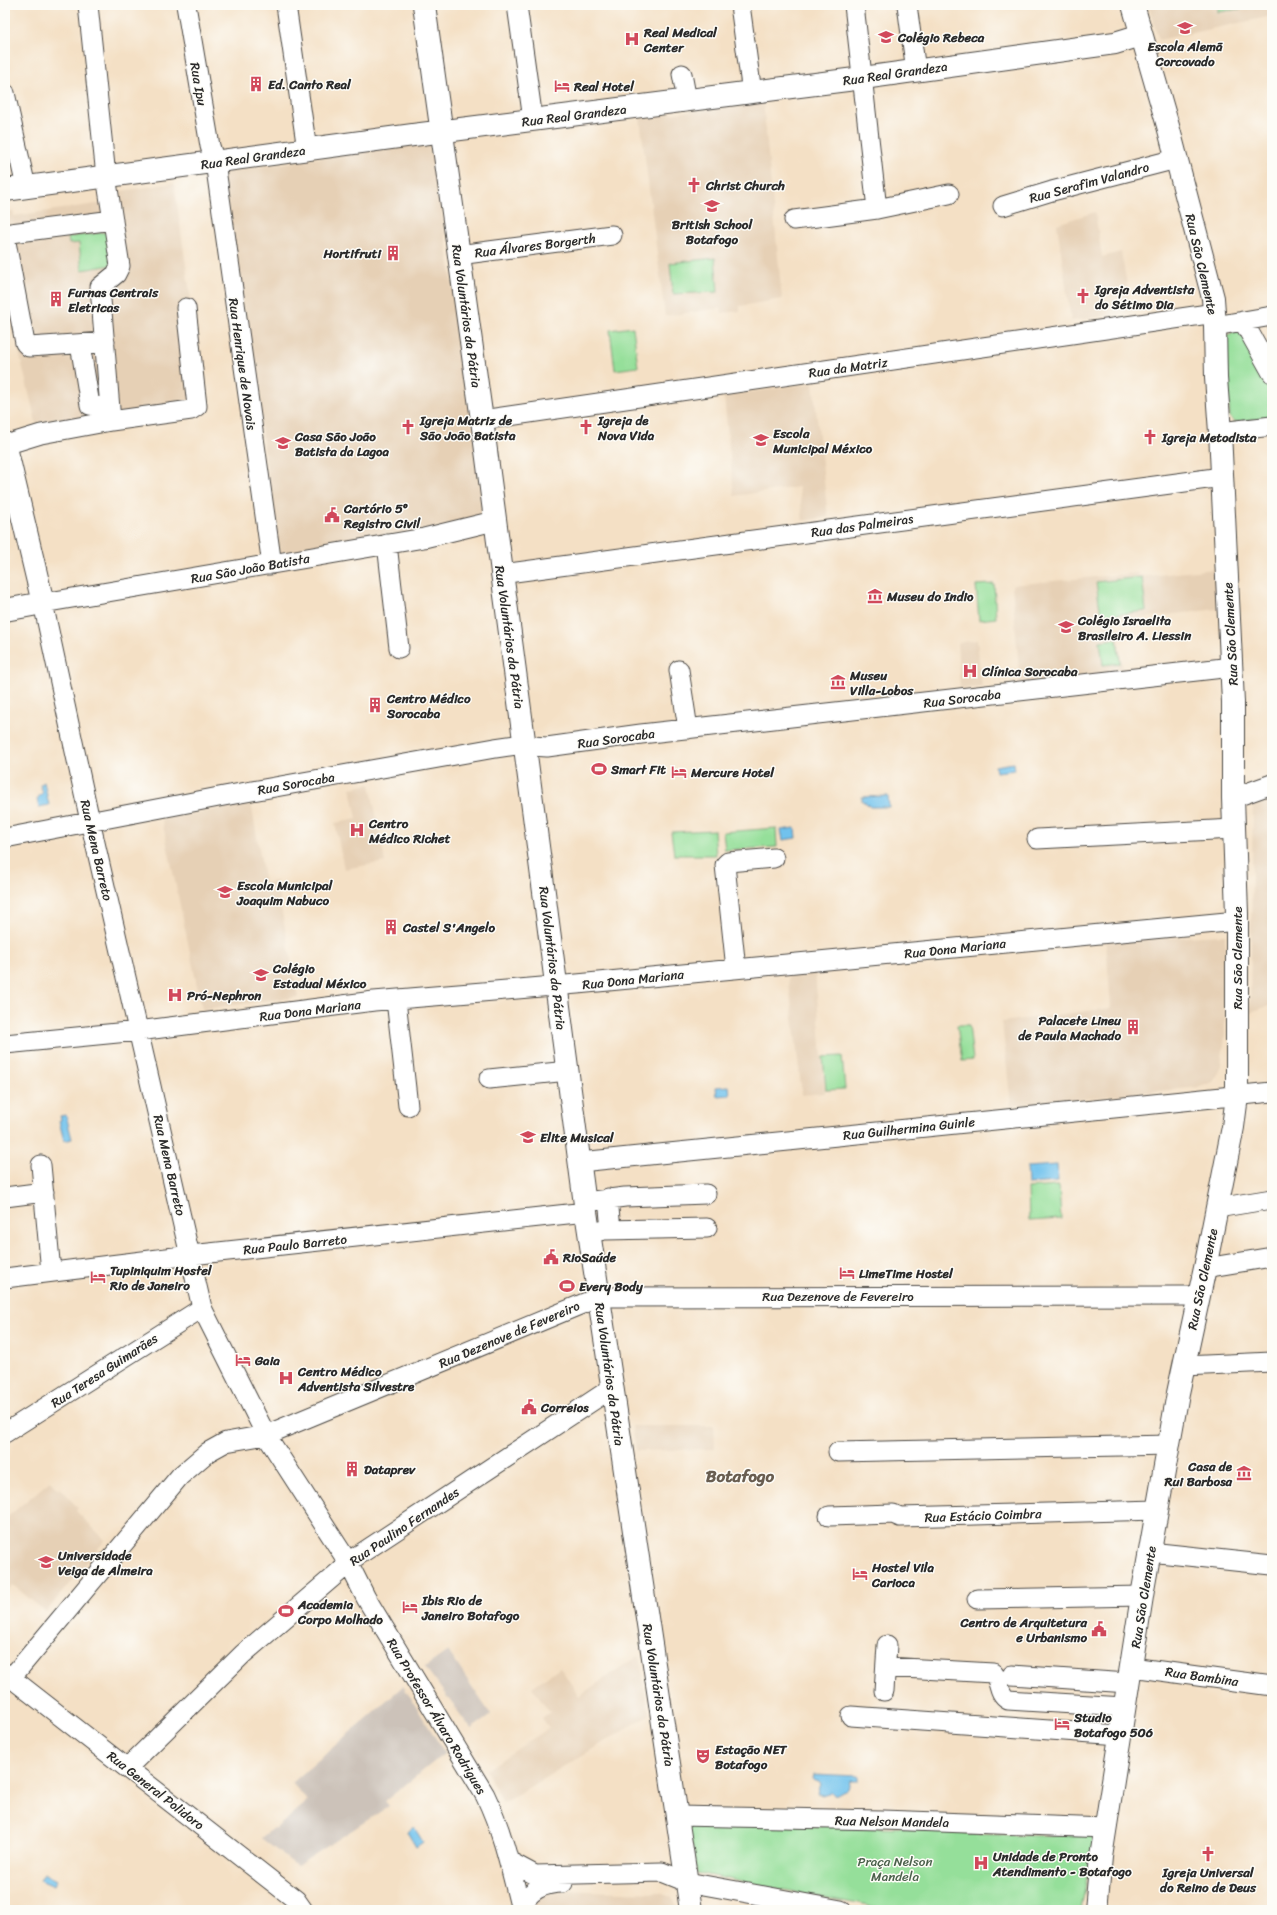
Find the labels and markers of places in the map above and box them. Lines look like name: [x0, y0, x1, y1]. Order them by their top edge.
school or university icon: Escola Alemã Corcovado: [1176, 19, 1194, 37]
place label: Real Medical Center: [643, 21, 718, 59]
place label: Colégio Rebeca: [897, 26, 985, 49]
school or university icon: Colégio Rebeca: [877, 28, 895, 46]
hospital icon: Real Medical Center: [623, 30, 641, 48]
place label: Escola Alemã Corcovado: [1148, 35, 1223, 73]
place label: Ed. Canto Real: [268, 73, 352, 96]
building icon: Ed. Canto Real: [247, 75, 265, 93]
place label: Real Hotel: [573, 75, 635, 98]
hotel icon: Real Hotel: [553, 77, 571, 95]
place label: Christ Church: [705, 174, 785, 197]
church icon: Christ Church: [685, 176, 703, 194]
school or university icon: British School Botafogo: [703, 197, 721, 215]
place label: British School Botafogo: [672, 213, 753, 251]
place label: Hortifruti: [322, 242, 382, 265]
building icon: Hortifruti: [384, 244, 402, 262]
place label: Igreja Adventista do Sétimo Dia: [1094, 278, 1195, 316]
place label: Furnas Centrais Eletricas: [67, 281, 159, 319]
church icon: Igreja Adventista do Sétimo Dia: [1074, 287, 1092, 305]
building icon: Furnas Centrais Eletricas: [47, 290, 65, 308]
place label: Igreja Matriz de São João Batista: [419, 409, 516, 447]
place label: Igreja de Nova Vida: [597, 409, 655, 447]
church icon: Igreja Matriz de São João Batista: [399, 418, 417, 436]
church icon: Igreja de Nova Vida: [577, 418, 595, 436]
place label: Escola Municipal México: [772, 422, 873, 460]
place label: Casa São João Batista da Lagoa: [294, 425, 389, 463]
place label: Igreja Metodista: [1161, 426, 1257, 449]
church icon: Igreja Metodista: [1141, 428, 1159, 446]
school or university icon: Escola Municipal México: [752, 431, 770, 449]
school or university icon: Casa São João Batista da Lagoa: [274, 434, 292, 452]
place label: Cartório 5º Registro Civil: [343, 497, 421, 535]
public building icon: Cartório 5º Registro Civil: [323, 506, 341, 524]
place label: Museu do Indio: [886, 585, 974, 608]
museum icon: Museu do Indio: [866, 587, 884, 605]
place label: Colégio Israelita Brasileiro A. Liessin: [1077, 609, 1192, 647]
school or university icon: Colégio Israelita Brasileiro A. Liessin: [1057, 618, 1075, 636]
place label: Clínica Sorocaba: [981, 660, 1078, 683]
hospital icon: Clínica Sorocaba: [961, 662, 979, 680]
place label: Museu Villa-Lobos: [849, 664, 914, 702]
museum icon: Museu Villa-Lobos: [829, 673, 847, 691]
place label: Centro Médico Sorocaba: [386, 687, 471, 725]
building icon: Centro Médico Sorocaba: [366, 696, 384, 714]
place label: Smart Fit: [610, 758, 666, 781]
sports icon: Smart Fit: [590, 760, 608, 778]
place label: Mercure Hotel: [690, 761, 775, 784]
hotel icon: Mercure Hotel: [670, 763, 688, 781]
place label: Centro Médico Richet: [368, 812, 451, 850]
hospital icon: Centro Médico Richet: [348, 821, 366, 839]
place label: Escola Municipal Joaquim Nabuco: [236, 874, 334, 912]
school or university icon: Escola Municipal Joaquim Nabuco: [216, 883, 234, 901]
place label: Castel S'Angelo: [402, 916, 496, 939]
building icon: Castel S'Angelo: [382, 918, 400, 936]
place label: Colégio Estadual México: [272, 957, 367, 995]
school or university icon: Colégio Estadual México: [252, 966, 270, 984]
place label: Pró-Nephron: [187, 984, 262, 1007]
hospital icon: Pró-Nephron: [166, 986, 184, 1004]
place label: Palacete Lineu de Paula Machado: [1018, 1009, 1122, 1047]
building icon: Palacete Lineu de Paula Machado: [1124, 1018, 1142, 1036]
place label: Elite Musical: [540, 1126, 615, 1149]
school or university icon: Elite Musical: [519, 1128, 537, 1146]
place label: RioSaúde: [562, 1246, 617, 1269]
public building icon: RioSaúde: [542, 1248, 560, 1266]
place label: Tupiniquim Hostel Rio de Janeiro: [109, 1259, 213, 1297]
place label: LimeTime Hostel: [859, 1262, 954, 1285]
hotel icon: LimeTime Hostel: [838, 1264, 856, 1282]
hotel icon: Tupiniquim Hostel Rio de Janeiro: [89, 1268, 107, 1286]
place label: Every Body: [579, 1275, 644, 1298]
sports icon: Every Body: [558, 1277, 576, 1295]
place label: Gaia: [254, 1349, 280, 1372]
hotel icon: Gaia: [234, 1351, 252, 1369]
place label: Centro Médico Adventista Silvestre: [297, 1360, 415, 1398]
hospital icon: Centro Médico Adventista Silvestre: [277, 1369, 295, 1387]
place label: Correios: [540, 1396, 589, 1419]
public building icon: Correios: [520, 1398, 538, 1416]
place label: Casa de Rui Barbosa: [1164, 1455, 1233, 1493]
place label: Dataprev: [364, 1458, 416, 1481]
building icon: Dataprev: [343, 1460, 361, 1478]
museum icon: Casa de Rui Barbosa: [1235, 1464, 1253, 1482]
place label: Universidade Veiga de Almeira: [58, 1544, 153, 1582]
school or university icon: Universidade Veiga de Almeira: [37, 1553, 55, 1571]
place label: Hostel Vila Carioca: [871, 1556, 934, 1594]
hotel icon: Hostel Vila Carioca: [851, 1565, 869, 1583]
place label: Ibis Rio de Janeiro Botafogo: [421, 1589, 520, 1627]
place label: Academia Corpo Molhado: [297, 1593, 383, 1631]
hotel icon: Ibis Rio de Janeiro Botafogo: [401, 1598, 419, 1616]
sports icon: Academia Corpo Molhado: [277, 1602, 295, 1620]
place label: Centro de Arquitetura e Urbanismo: [960, 1611, 1087, 1649]
public building icon: Centro de Arquitetura e Urbanismo: [1090, 1620, 1108, 1638]
place label: Studio Botafogo 506: [1073, 1706, 1154, 1744]
hotel icon: Studio Botafogo 506: [1053, 1715, 1071, 1733]
place label: Estação NET Botafogo: [715, 1738, 788, 1776]
theatre icon: Estação NET Botafogo: [694, 1747, 712, 1765]
place label: Unidade de Pronto Atendimento - Botafogo: [992, 1845, 1132, 1883]
church icon: Igreja Universal do Reino de Deus: [1199, 1845, 1217, 1863]
hospital icon: Unidade de Pronto Atendimento - Botafogo: [972, 1854, 990, 1872]
place label: Igreja Universal do Reino de Deus: [1160, 1861, 1257, 1899]

